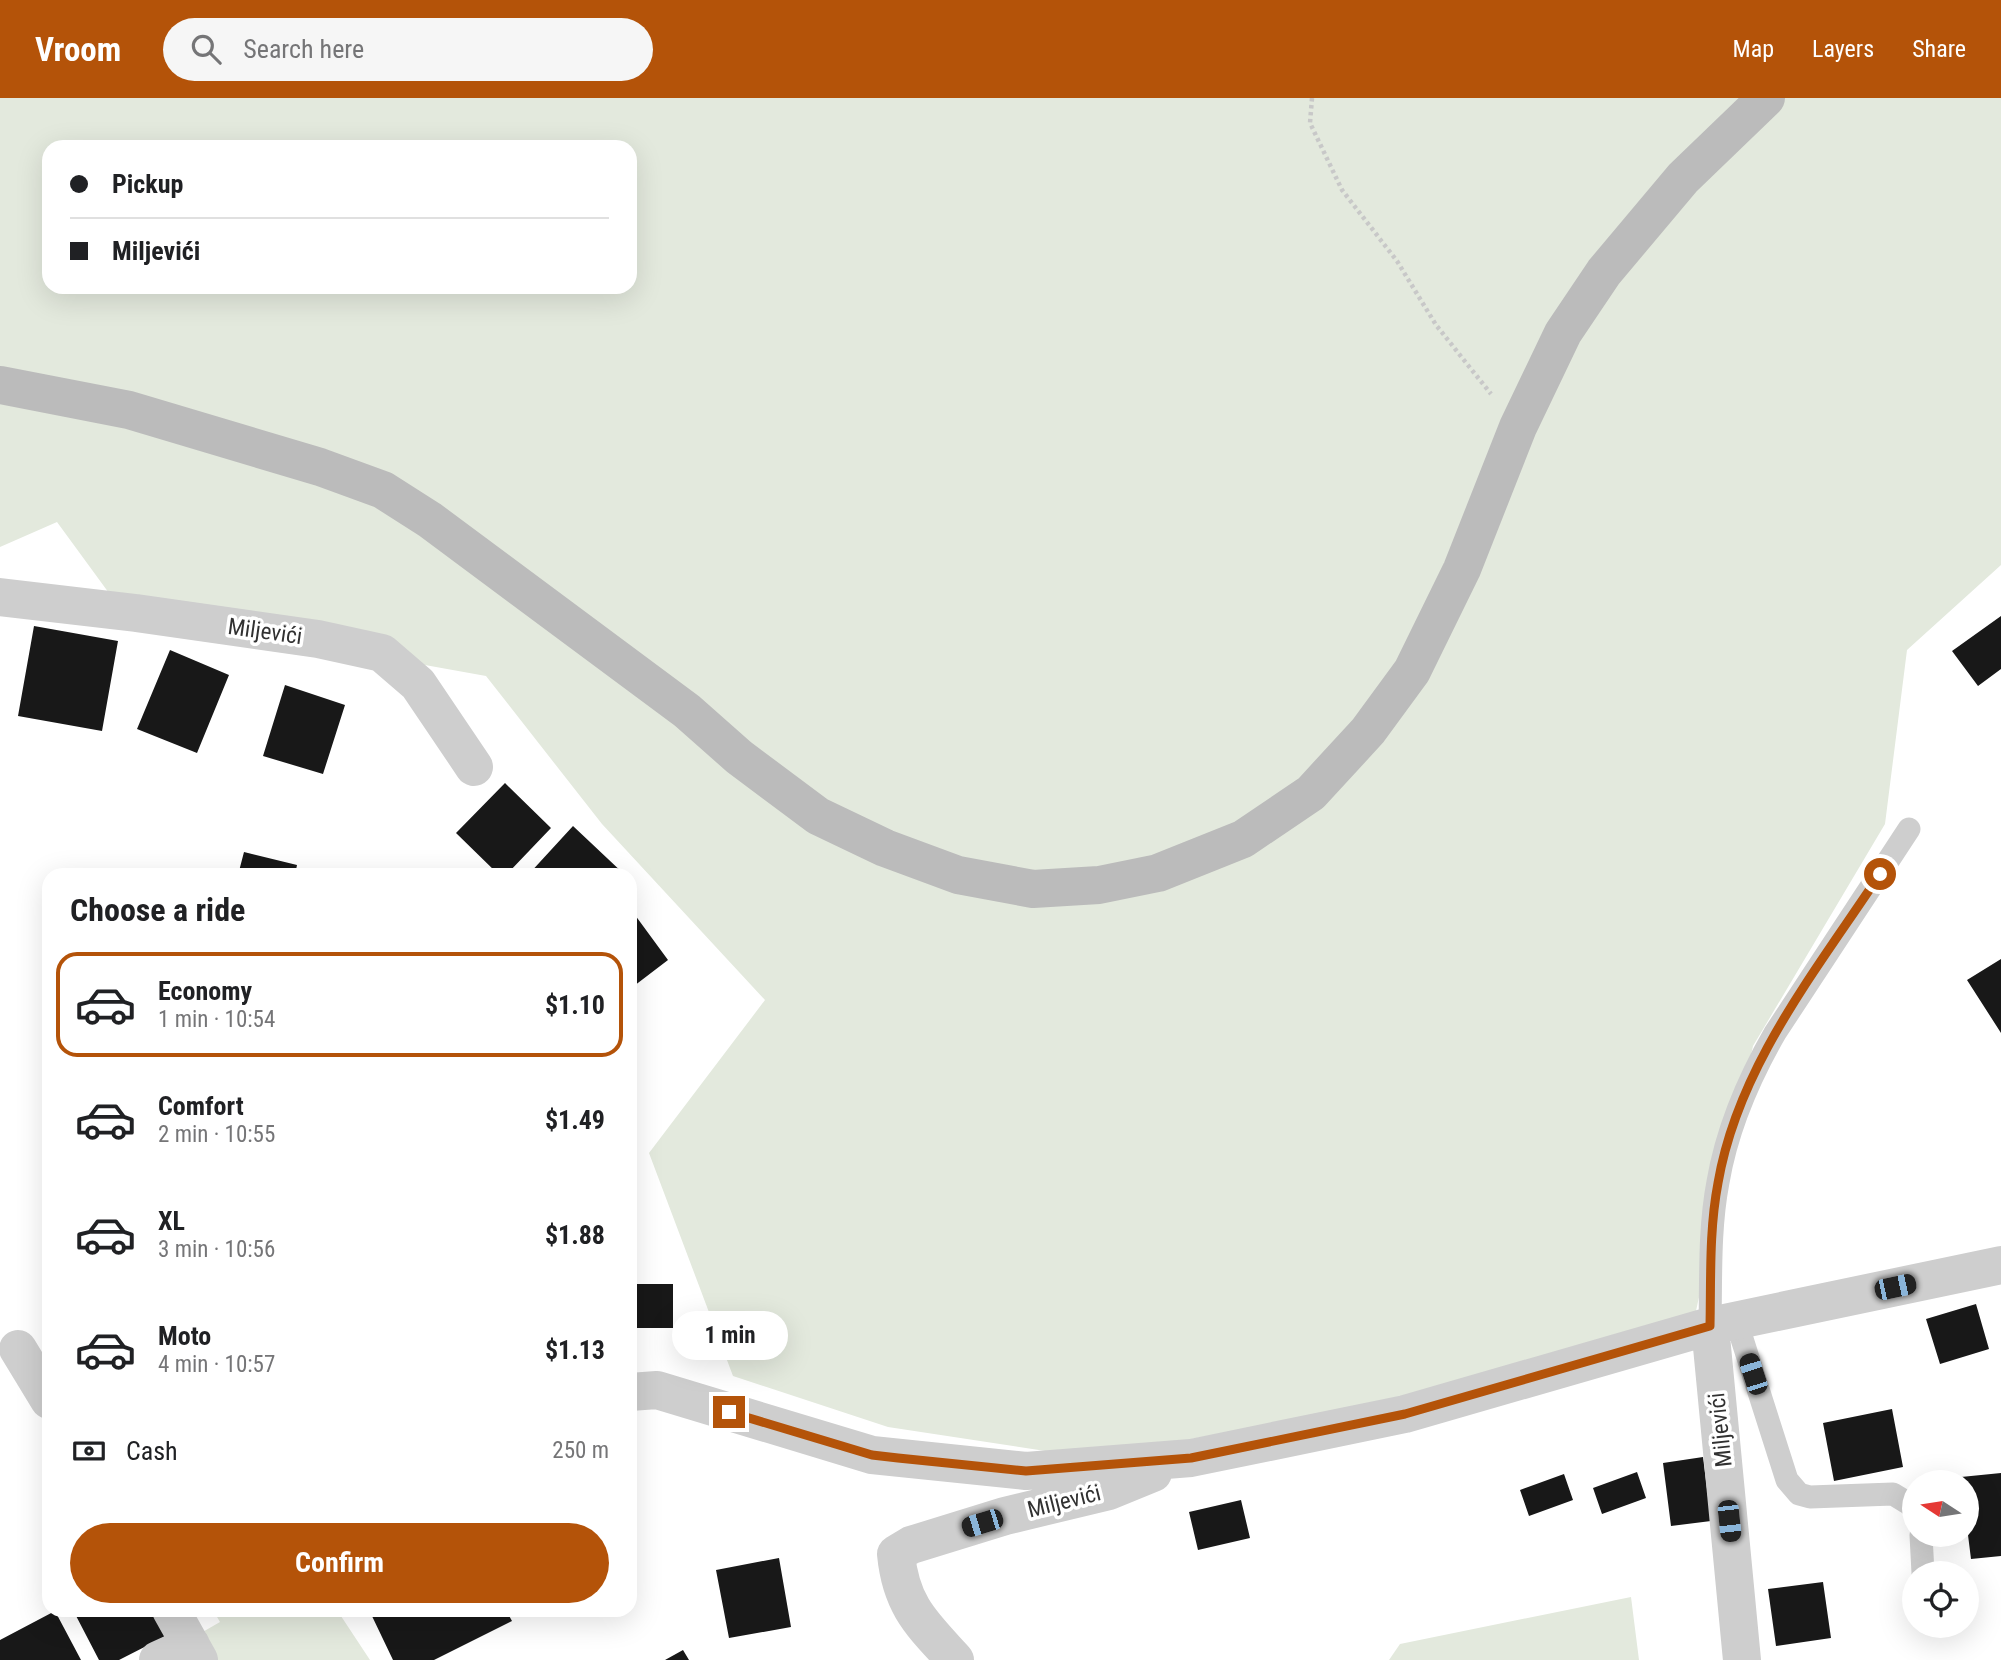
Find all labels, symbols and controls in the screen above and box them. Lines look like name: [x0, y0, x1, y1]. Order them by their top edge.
search box: [163, 18, 653, 81]
text: Vroom: [35, 30, 121, 69]
icon: search: [187, 30, 225, 68]
text: Search here: [243, 34, 364, 64]
text: Map: [1733, 35, 1774, 63]
text: Layers: [1812, 35, 1874, 63]
text: Share: [1912, 35, 1966, 63]
text: Pickup: [112, 169, 183, 199]
text: Miljevići: [112, 236, 200, 266]
street label: Miljevići: [226, 613, 304, 650]
route start: [1864, 858, 1896, 890]
text: Choose a ride: [70, 891, 245, 929]
icon: car: [74, 973, 137, 1036]
text: Economy: [158, 976, 252, 1006]
text: $1.10: [545, 990, 605, 1020]
text: 1 min · 10:54: [158, 1006, 275, 1033]
icon: car: [74, 1088, 137, 1151]
text: Comfort: [158, 1091, 244, 1121]
text: $1.49: [545, 1105, 605, 1135]
text: 2 min · 10:55: [158, 1121, 275, 1148]
icon: car: [74, 1203, 137, 1266]
text: XL: [158, 1206, 185, 1236]
text: $1.88: [545, 1220, 605, 1250]
text: 3 min · 10:56: [158, 1236, 275, 1263]
car: [1873, 1272, 1918, 1302]
callout: 1 min: [671, 1310, 787, 1360]
icon: car: [74, 1318, 137, 1381]
text: Moto: [158, 1321, 211, 1351]
text: 1 min: [704, 1322, 756, 1349]
text: $1.13: [545, 1335, 605, 1365]
text: 4 min · 10:57: [158, 1351, 275, 1378]
car: [1737, 1351, 1770, 1397]
street label: Miljevići: [1703, 1391, 1738, 1469]
route end: [713, 1396, 745, 1428]
icon: cash: [70, 1432, 108, 1470]
text: Cash: [126, 1436, 178, 1466]
text: 250 m: [552, 1437, 609, 1464]
north arrow: [1902, 1470, 1979, 1547]
map controls: [1902, 1470, 1979, 1638]
street label: Miljevići: [1025, 1479, 1104, 1524]
car: [1717, 1499, 1742, 1543]
car: [959, 1507, 1006, 1539]
button: Confirm: [70, 1523, 609, 1603]
button: locate: [1902, 1561, 1979, 1638]

